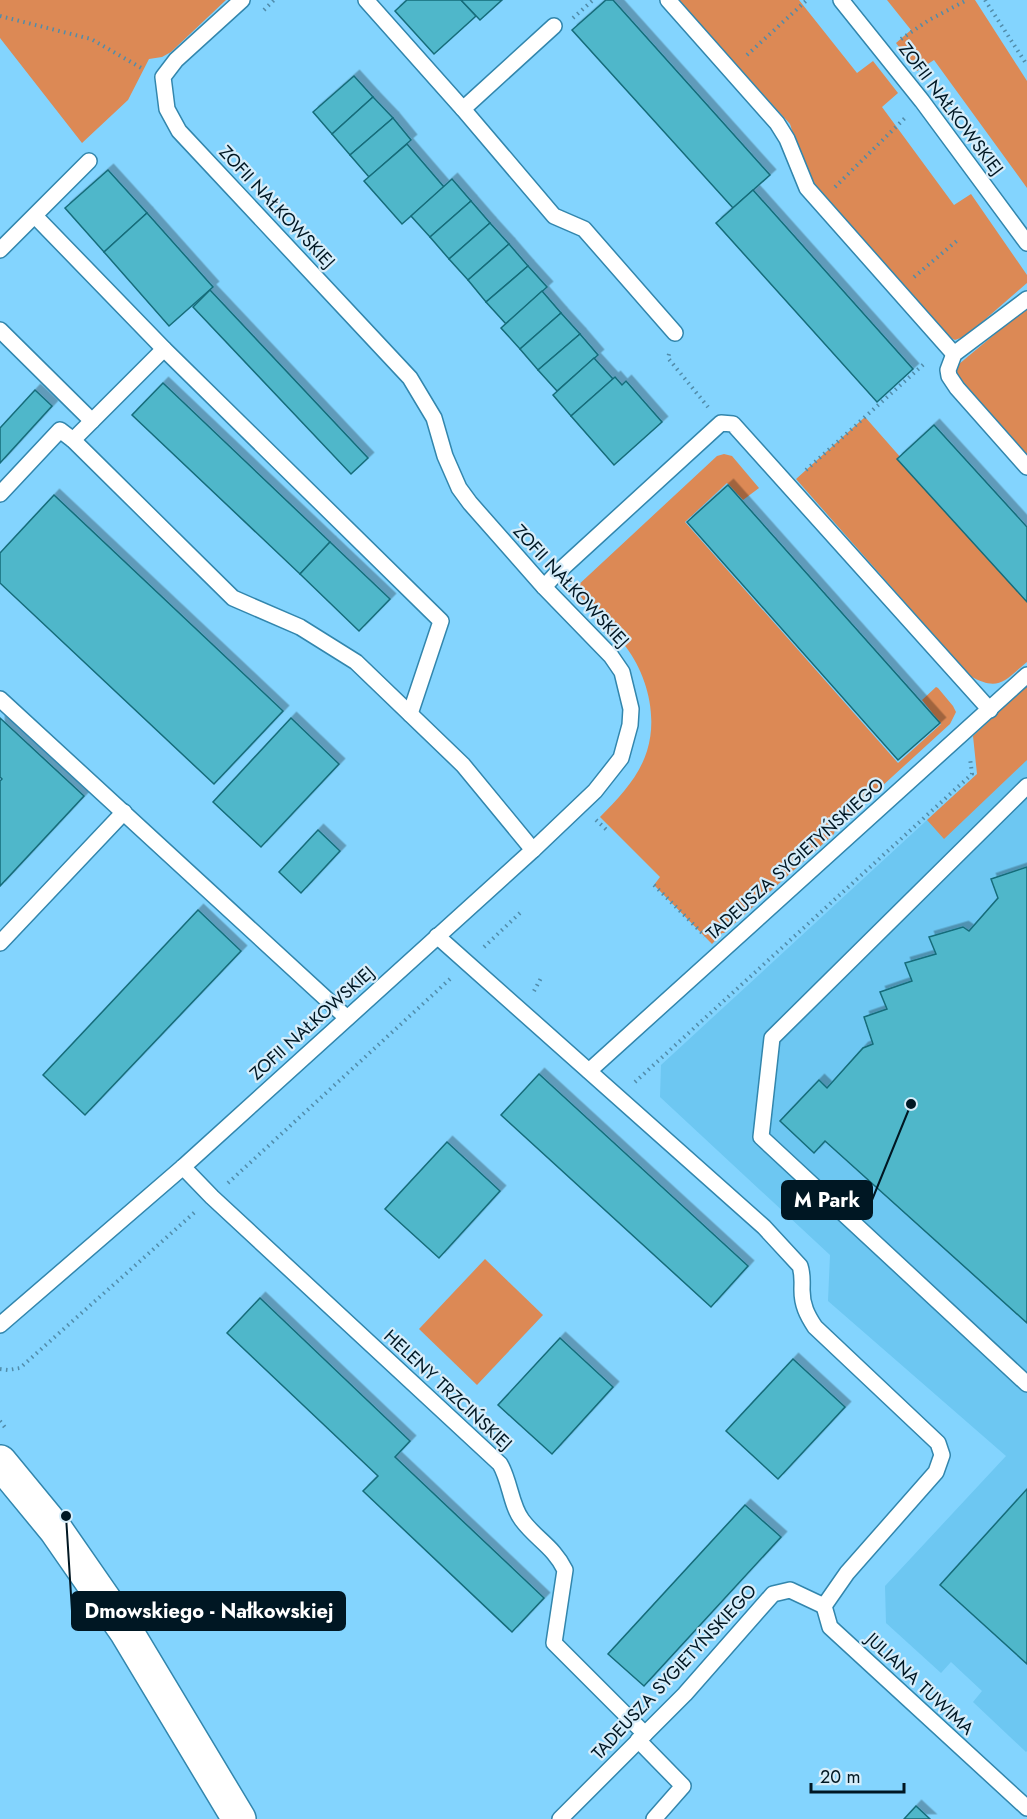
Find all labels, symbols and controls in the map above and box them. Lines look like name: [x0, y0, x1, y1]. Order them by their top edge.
street label: ZOFII NAŁKOWSKIEJ: [893, 37, 1009, 181]
street label: ZOFII NAŁKOWSKIEJ: [213, 140, 341, 274]
street label: ZOFII NAŁKOWSKIEJ: [507, 519, 635, 653]
street label: TADEUSZA SYGIETYŃSKIEGO: [700, 772, 890, 946]
street label: ZOFII NAŁKOWSKIEJ: [244, 960, 380, 1086]
callout: M Park: [782, 1181, 872, 1219]
text: M Park: [794, 1186, 861, 1215]
street label: HELENY TRZCIŃSKIEJ: [378, 1324, 518, 1456]
street label: TADEUSZA SYGIETYŃSKIEGO: [586, 1578, 762, 1766]
callout: Dmowskiego - Nałkowskiej: [72, 1592, 345, 1630]
text: Dmowskiego - Nałkowskiej: [85, 1597, 333, 1626]
street label: JULIANA TUWIMA: [859, 1626, 980, 1741]
scale bar: [811, 1756, 904, 1794]
text: 20 m: [820, 1764, 860, 1790]

